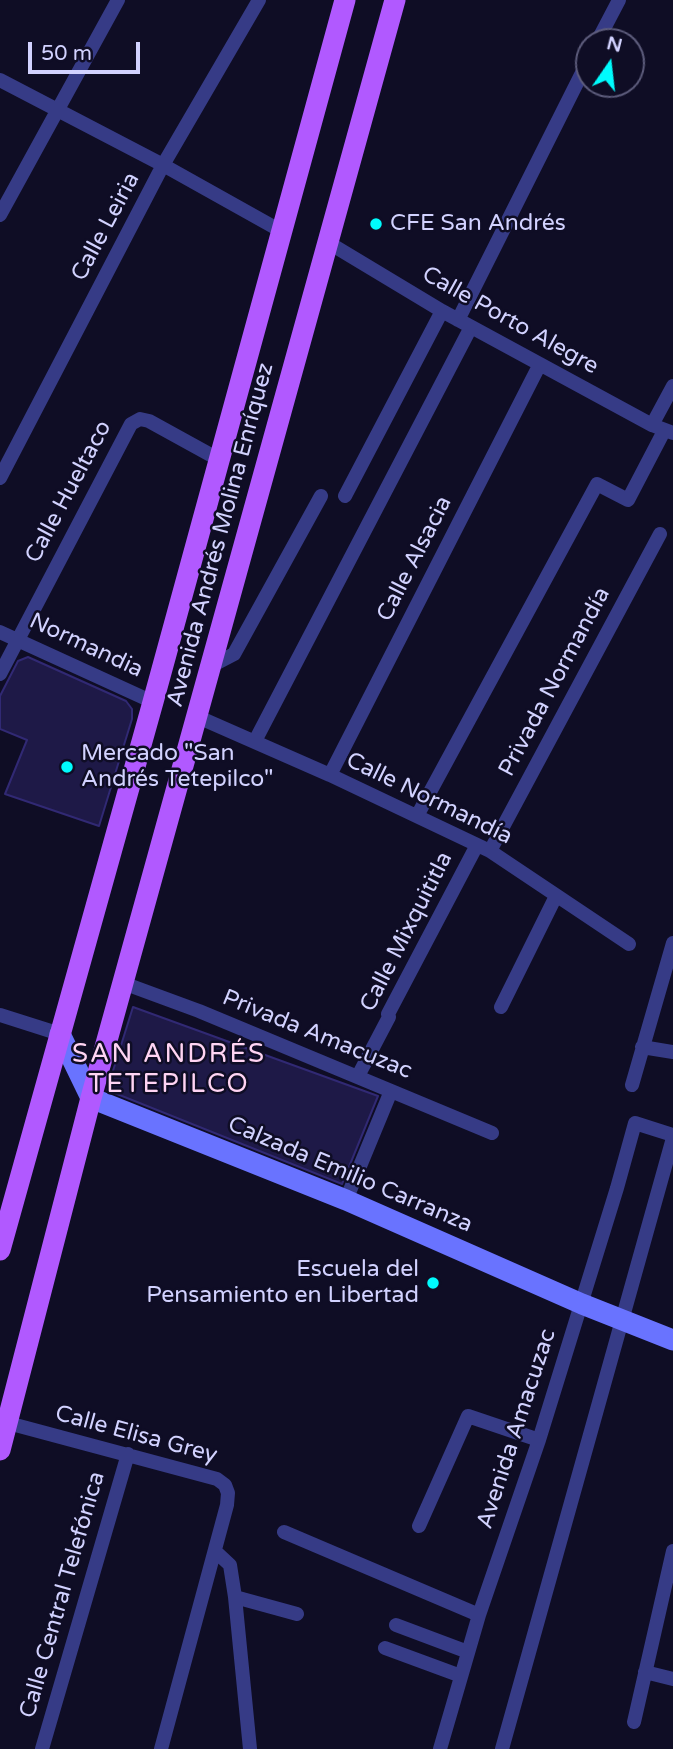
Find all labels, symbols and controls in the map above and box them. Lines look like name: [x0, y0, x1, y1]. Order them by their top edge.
scale bar: [32, 28, 144, 72]
north arrow: [575, 28, 645, 98]
text: N: [605, 32, 625, 57]
text: 50 m: [41, 41, 92, 66]
street label: Calle Leiria: [66, 168, 146, 286]
place label: CFE San Andrés: [390, 210, 566, 238]
marker: CFE San Andrés: [368, 216, 384, 232]
street label: Calle Porto Alegre: [417, 261, 603, 381]
street label: Avenida Andrés Molina Enríquez: [162, 360, 280, 710]
street label: Calle Hueltaco: [20, 416, 118, 568]
street label: Calle Alsacia: [372, 492, 458, 626]
street label: Privada Normandía: [493, 583, 617, 781]
street label: Normandia: [25, 608, 147, 684]
place label: Mercado "San Andrés Tetepilco": [81, 740, 274, 794]
street label: Calle Normandía: [341, 747, 517, 851]
marker: Mercado "San Andrés Tetepilco": [59, 759, 75, 775]
street label: Calle Mixquititla: [355, 848, 459, 1016]
street label: Privada Amacuzac: [218, 984, 416, 1086]
district label: SAN ANDRÉS TETEPILCO: [73, 1039, 265, 1100]
street label: Calzada Emilio Carranza: [224, 1111, 476, 1239]
place label: Escuela del Pensamiento en Libertad: [146, 1256, 419, 1310]
marker: Escuela del Pensamiento en Libertad: [425, 1275, 441, 1291]
street label: Avenida Amacuzac: [472, 1326, 562, 1532]
street label: Calle Elisa Grey: [52, 1400, 220, 1470]
street label: Calle Central Telefónica: [15, 1469, 111, 1721]

